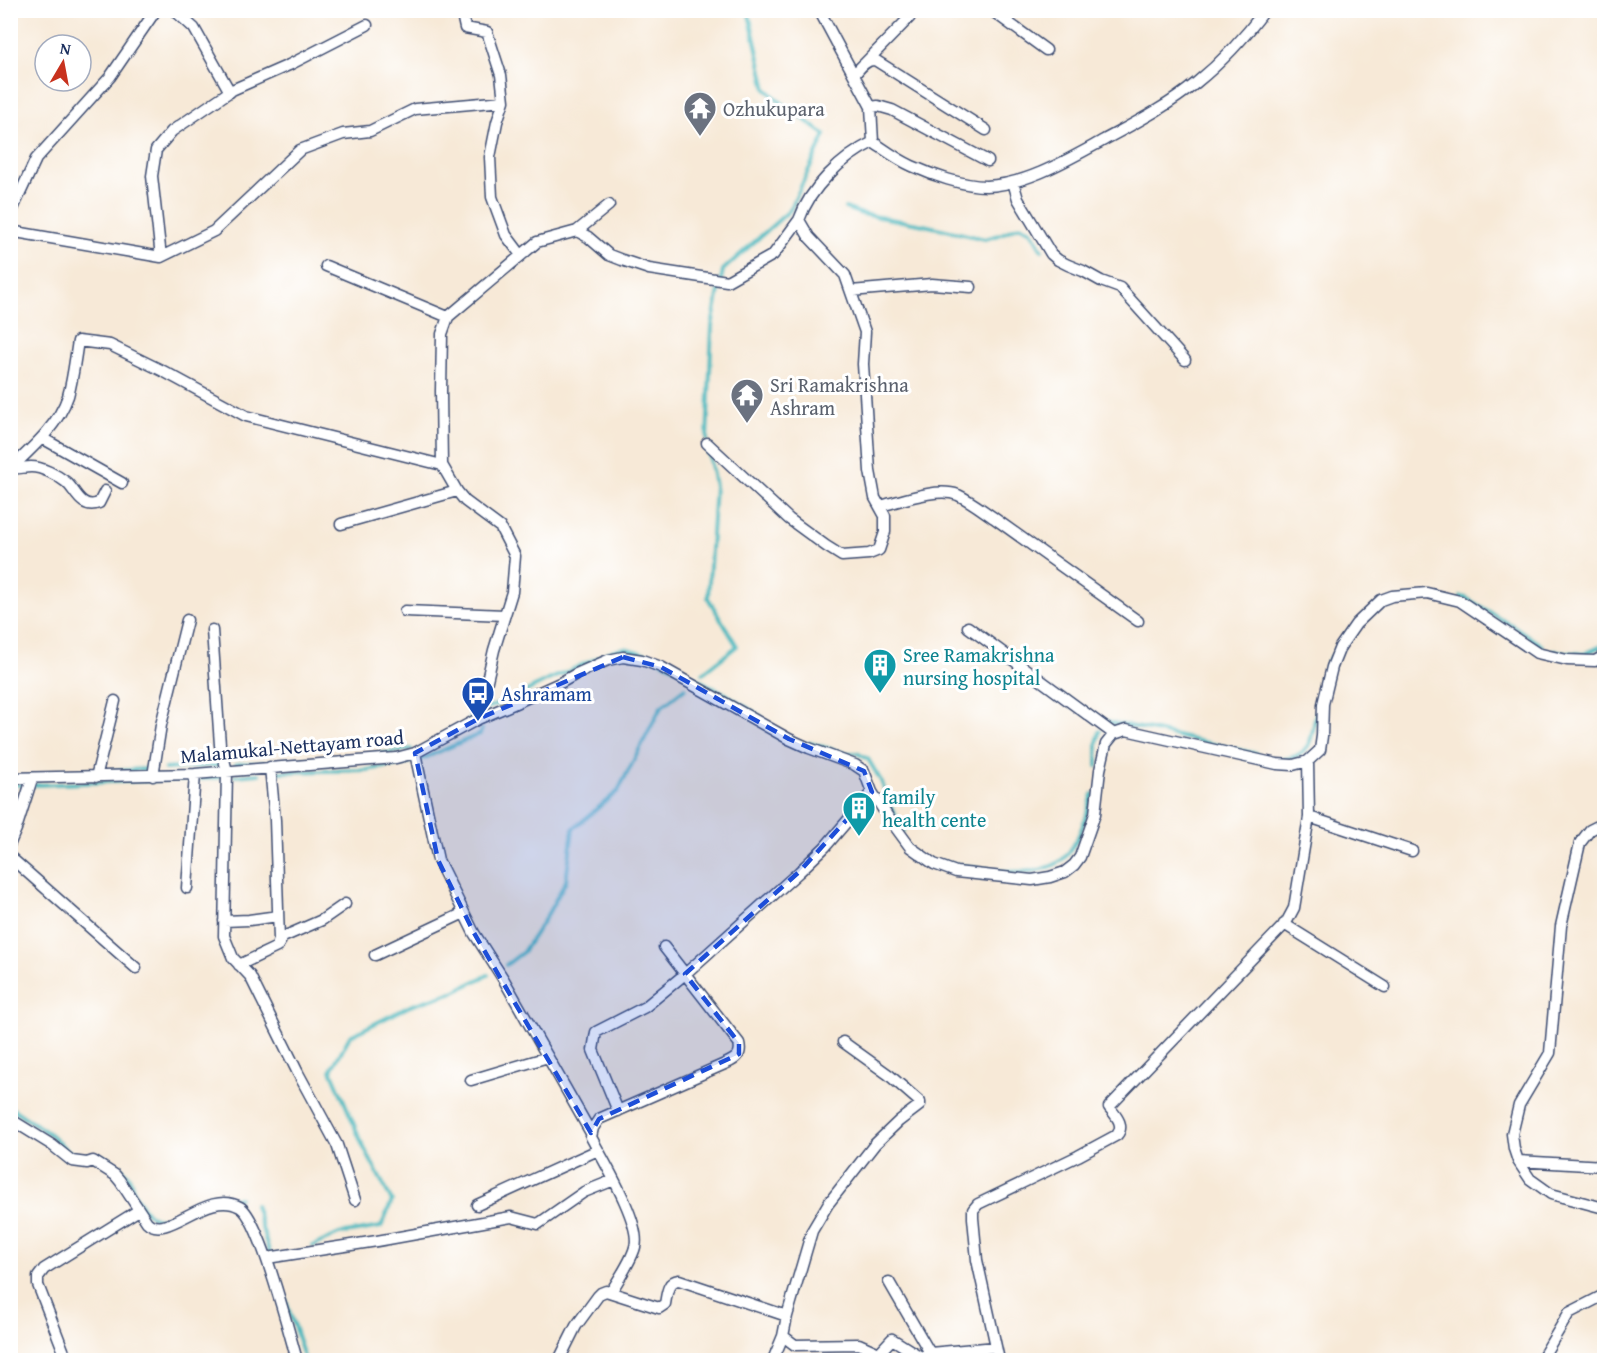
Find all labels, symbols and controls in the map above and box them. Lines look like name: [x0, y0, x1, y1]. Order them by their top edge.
north arrow: [33, 33, 93, 93]
text: N: [58, 35, 73, 61]
temple icon: Ozhukupara: [682, 90, 718, 137]
place label: Ozhukupara: [723, 94, 825, 123]
place label: Sri Ramakrishna Ashram: [770, 370, 909, 422]
temple icon: Sri Ramakrishna Ashram: [729, 377, 765, 424]
place label: Sree Ramakrishna nursing hospital: [903, 640, 1055, 692]
building icon: Sree Ramakrishna nursing hospital: [862, 647, 898, 694]
bus stop icon: Ashramam: [460, 675, 496, 722]
place label: Ashramam: [501, 679, 593, 708]
street label: Malamukal-Nettayam road: [179, 722, 405, 770]
place label: family health cente: [882, 782, 986, 834]
building icon: family health cente: [841, 790, 877, 837]

